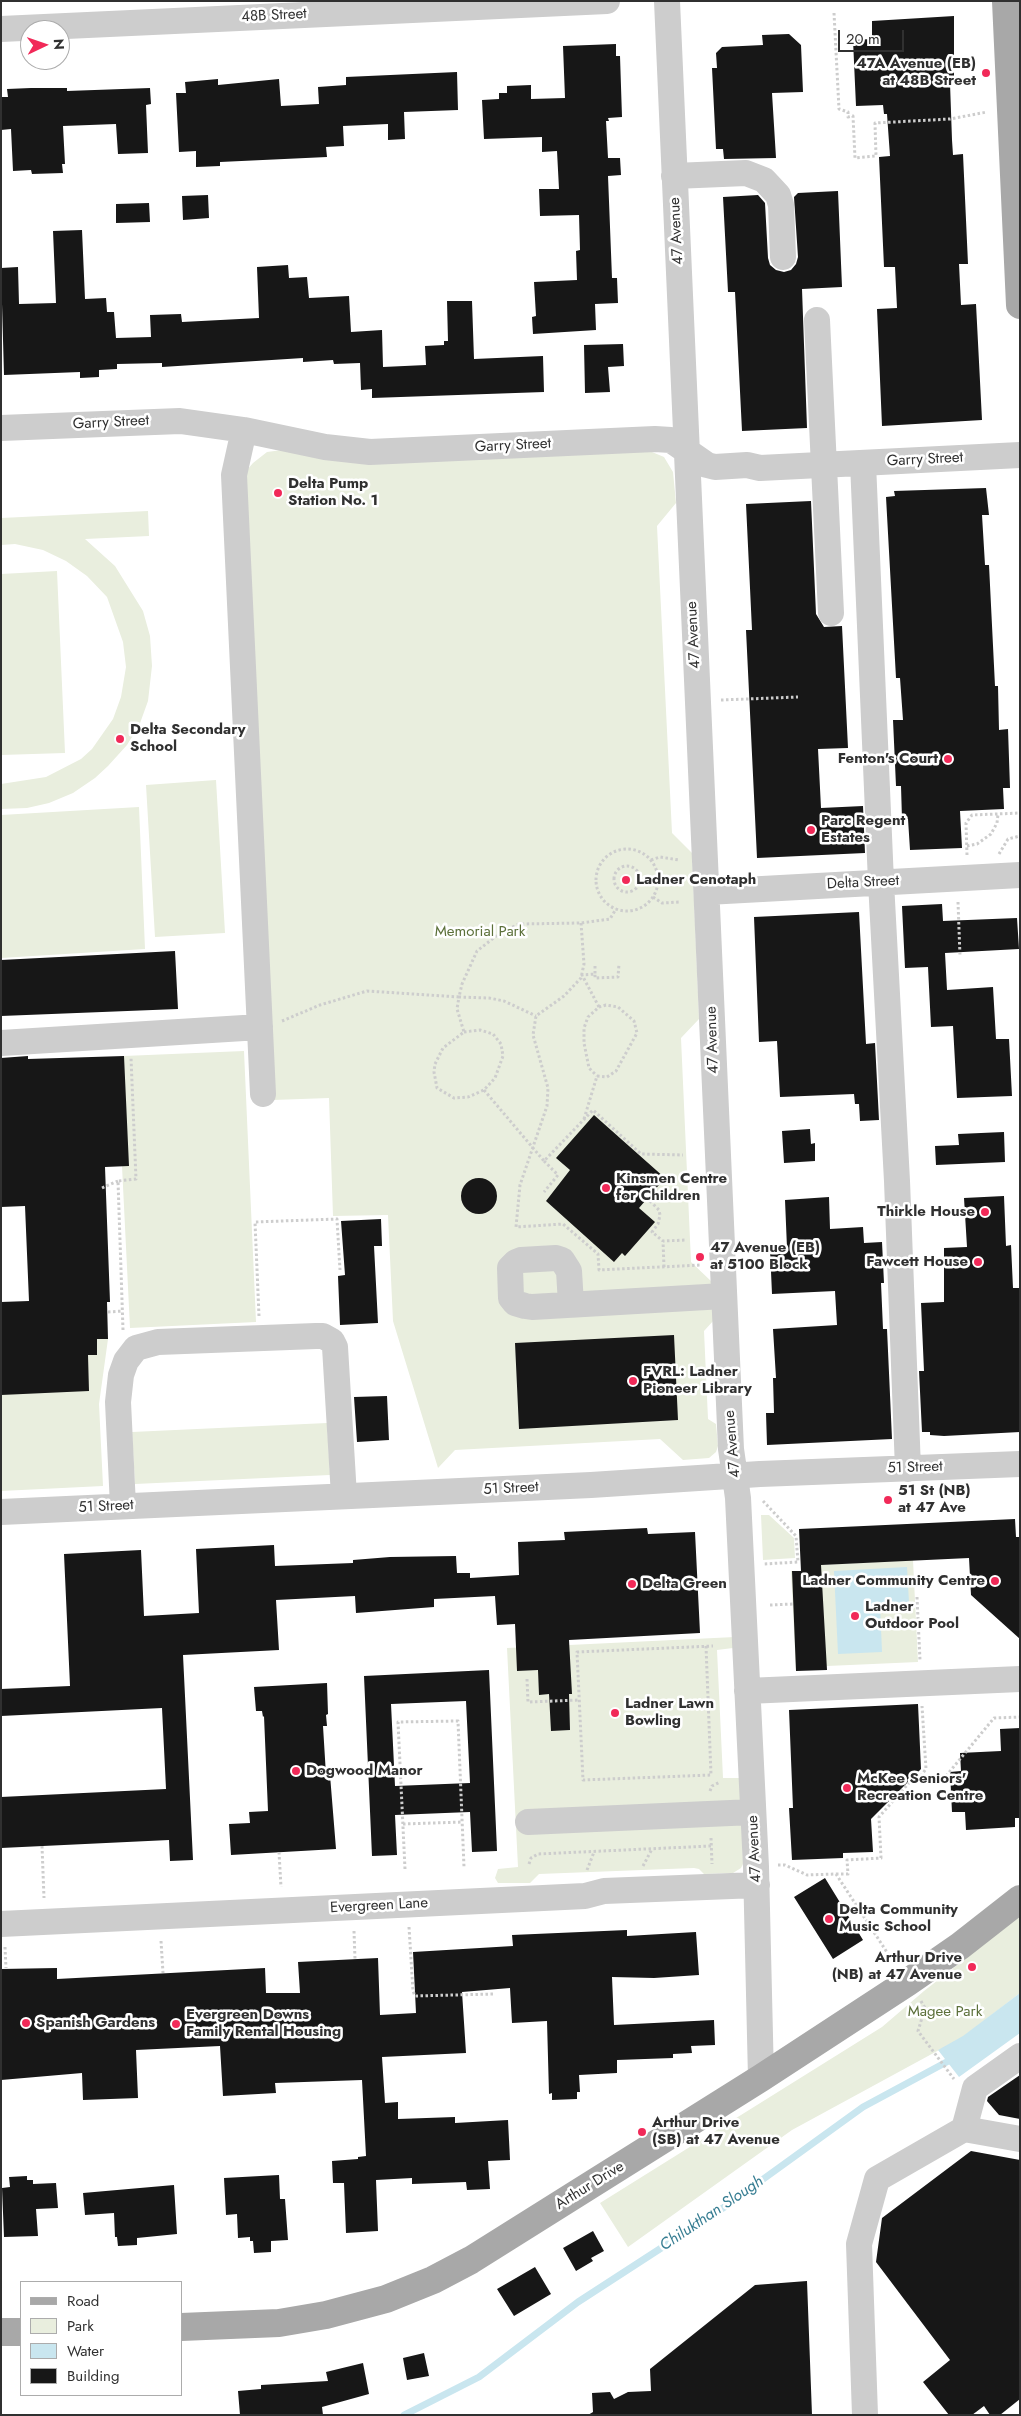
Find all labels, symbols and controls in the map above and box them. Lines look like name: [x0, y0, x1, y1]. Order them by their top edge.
street label: 48B Street: [241, 5, 307, 27]
north arrow: [20, 20, 70, 70]
scale bar: [841, 20, 907, 52]
text: 20 m: [846, 28, 880, 50]
text: N: [49, 38, 69, 50]
place label: 47A Avenue (EB) at 48B Street: [856, 55, 976, 90]
marker: 47A Avenue (EB) at 48B Street: [980, 67, 992, 79]
street label: 47 Avenue: [666, 197, 688, 265]
street label: Garry Street: [72, 412, 150, 434]
street label: Garry Street: [474, 435, 552, 457]
street label: Garry Street: [886, 449, 964, 471]
place label: Delta Pump Station No. 1: [288, 475, 378, 510]
marker: Delta Pump Station No. 1: [272, 487, 284, 499]
street label: 47 Avenue: [683, 601, 705, 669]
place label: Delta Secondary School: [130, 721, 246, 756]
marker: Delta Secondary School: [114, 733, 126, 745]
place label: Fenton's Court: [838, 750, 938, 768]
marker: Fenton's Court: [942, 753, 954, 765]
place label: Parc Regent Estates: [821, 812, 905, 847]
marker: Parc Regent Estates: [805, 824, 817, 836]
place label: Ladner Cenotaph: [636, 871, 756, 889]
street label: Delta Street: [826, 872, 900, 894]
marker: Ladner Cenotaph: [620, 874, 632, 886]
park label: Memorial Park: [435, 923, 525, 941]
street label: 47 Avenue: [703, 1006, 723, 1074]
place label: Kinsmen Centre for Children: [616, 1170, 727, 1205]
marker: Kinsmen Centre for Children: [600, 1182, 612, 1194]
place label: Thirkle House: [877, 1203, 975, 1221]
marker: Thirkle House: [979, 1206, 991, 1218]
place label: 47 Avenue (EB) at 5100 Block: [710, 1239, 820, 1274]
marker: 47 Avenue (EB) at 5100 Block: [694, 1251, 706, 1263]
place label: Fawcett House: [866, 1253, 968, 1271]
marker: Fawcett House: [972, 1256, 984, 1268]
place label: FVRL: Ladner Pioneer Library: [643, 1363, 752, 1398]
marker: FVRL: Ladner Pioneer Library: [627, 1375, 639, 1387]
street label: 47 Avenue: [721, 1409, 745, 1479]
street label: 51 Street: [887, 1458, 943, 1478]
street label: 51 Street: [483, 1479, 539, 1499]
place label: 51 St (NB) at 47 Ave: [898, 1482, 971, 1517]
marker: 51 St (NB) at 47 Ave: [882, 1494, 894, 1506]
street label: 51 Street: [78, 1497, 134, 1517]
place label: Ladner Community Centre: [802, 1572, 985, 1590]
place label: Delta Green: [642, 1575, 727, 1593]
marker: Ladner Community Centre: [989, 1575, 1001, 1587]
marker: Delta Green: [626, 1578, 638, 1590]
place label: Ladner Outdoor Pool: [865, 1598, 959, 1633]
marker: Ladner Outdoor Pool: [849, 1610, 861, 1622]
place label: Ladner Lawn Bowling: [625, 1695, 714, 1730]
marker: Ladner Lawn Bowling: [609, 1707, 621, 1719]
place label: Dogwood Manor: [306, 1762, 423, 1780]
marker: Dogwood Manor: [290, 1765, 302, 1777]
place label: McKee Seniors' Recreation Centre: [857, 1770, 983, 1805]
marker: McKee Seniors' Recreation Centre: [841, 1782, 853, 1794]
street label: 47 Avenue: [744, 1815, 766, 1883]
street label: Evergreen Lane: [330, 1894, 428, 1918]
place label: Delta Community Music School: [839, 1901, 958, 1936]
marker: Delta Community Music School: [823, 1913, 835, 1925]
place label: Arthur Drive (NB) at 47 Avenue: [832, 1949, 962, 1984]
marker: Arthur Drive (NB) at 47 Avenue: [966, 1961, 978, 1973]
park label: Magee Park: [908, 2003, 982, 2021]
place label: Evergreen Downs Family Rental Housing: [186, 2006, 341, 2041]
place label: Spanish Gardens: [36, 2014, 155, 2032]
marker: Spanish Gardens: [20, 2017, 32, 2029]
marker: Evergreen Downs Family Rental Housing: [170, 2018, 182, 2030]
place label: Arthur Drive (SB) at 47 Avenue: [652, 2114, 780, 2149]
marker: Arthur Drive (SB) at 47 Avenue: [636, 2126, 648, 2138]
street label: Arthur Drive: [552, 2158, 628, 2214]
water label: Chilukthan Slough: [657, 2172, 767, 2256]
legend: [20, 2281, 182, 2396]
text: Road: [67, 2290, 99, 2312]
text: Park: [67, 2315, 94, 2337]
text: Water: [67, 2340, 104, 2362]
text: Building: [67, 2365, 119, 2387]

